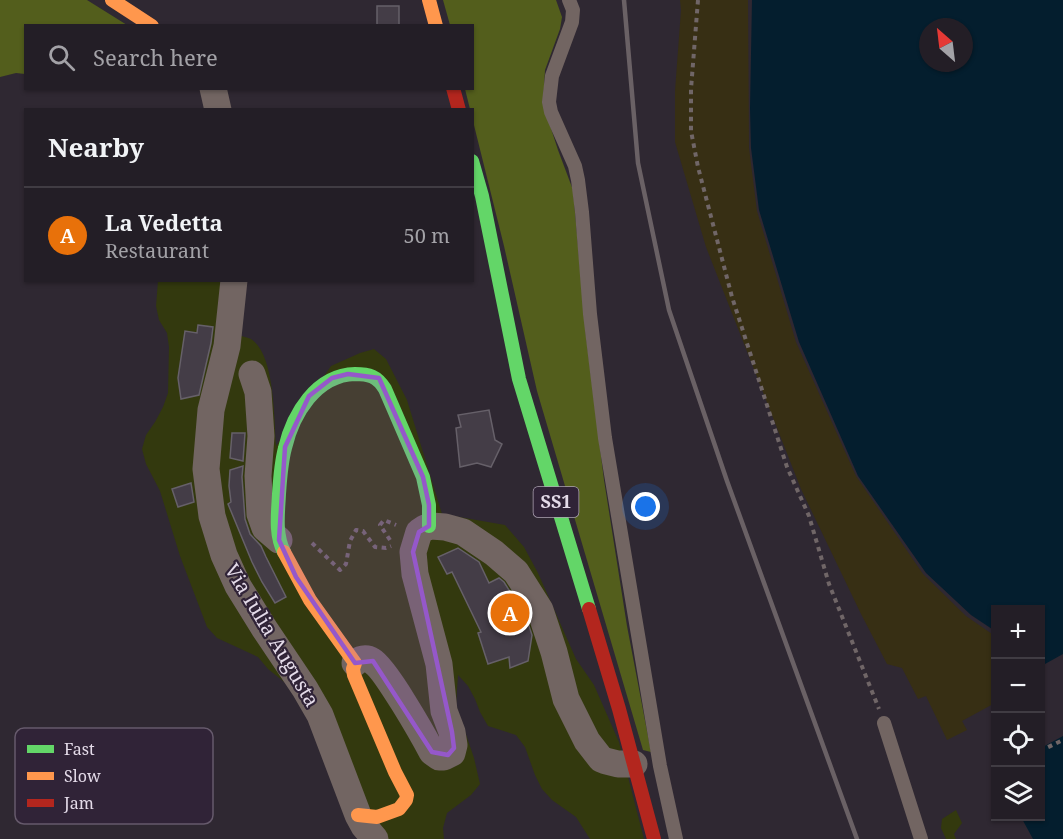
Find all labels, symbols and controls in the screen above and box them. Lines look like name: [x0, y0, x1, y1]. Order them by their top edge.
north arrow: [919, 18, 973, 72]
search box: [24, 24, 474, 90]
icon: search: [45, 41, 78, 74]
text: Search here: [93, 42, 218, 72]
text: Nearby: [48, 129, 144, 165]
text: La Vedetta: [105, 207, 223, 237]
text: A: [60, 222, 75, 249]
text: 50 m: [404, 222, 450, 249]
text: Restaurant: [105, 237, 209, 264]
road number: SS1: [534, 487, 578, 517]
your location: [631, 492, 660, 521]
street label: Via Iulia Augusta: [219, 558, 326, 711]
pin: A: [490, 590, 530, 636]
map controls: [991, 605, 1045, 821]
button: +: [991, 605, 1045, 659]
button: −: [991, 659, 1045, 713]
button: locate: [991, 713, 1045, 767]
legend: [15, 728, 213, 824]
text: Fast: [64, 738, 95, 760]
text: Slow: [64, 765, 101, 787]
button: layers: [991, 767, 1045, 821]
text: Jam: [63, 792, 94, 814]

